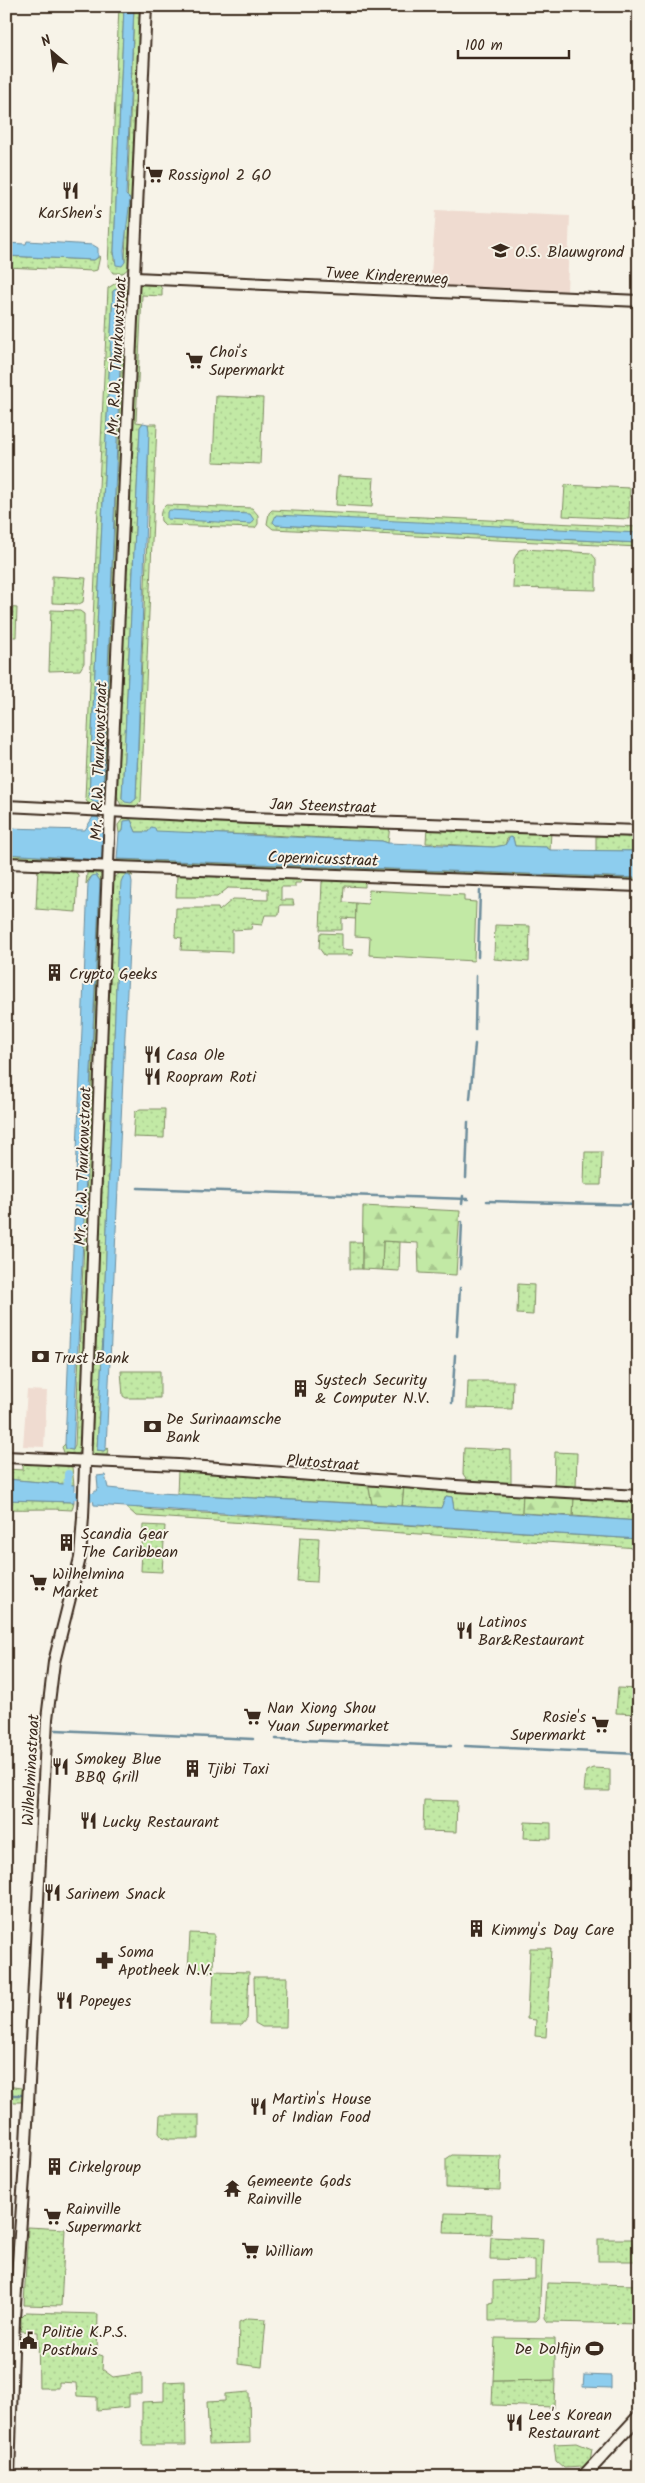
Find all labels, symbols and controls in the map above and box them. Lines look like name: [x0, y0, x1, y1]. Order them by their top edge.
north arrow: [28, 28, 78, 78]
scale bar: [458, 28, 569, 60]
text: N: [37, 30, 56, 53]
text: 100 m: [465, 34, 503, 58]
place label: Rossignol 2 GO: [168, 163, 271, 188]
supermarket icon: Rossignol 2 GO: [144, 164, 164, 184]
restaurant icon: KarShen's: [60, 180, 80, 200]
place label: KarShen's: [38, 201, 102, 226]
place label: O.S. Blauwgrond: [515, 240, 625, 265]
school or university icon: O.S. Blauwgrond: [491, 241, 511, 261]
street label: Twee Kinderenweg: [324, 261, 449, 292]
street label: Mr. R.W. Thurkowstraat: [101, 275, 134, 436]
place label: Choi's Supermarkt: [209, 340, 285, 383]
supermarket icon: Choi's Supermarkt: [185, 350, 205, 370]
street label: Mr. R.W. Thurkowstraat: [84, 680, 115, 841]
street label: Jan Steenstraat: [269, 792, 378, 821]
street label: Copernicusstraat: [267, 845, 379, 874]
place label: Crypto Geeks: [69, 962, 158, 987]
building icon: Crypto Geeks: [45, 963, 65, 983]
place label: Casa Ole: [166, 1043, 225, 1068]
restaurant icon: Casa Ole: [142, 1044, 162, 1064]
place label: Roopram Roti: [166, 1065, 257, 1090]
restaurant icon: Roopram Roti: [142, 1066, 162, 1086]
street label: Mr. R.W. Thurkowstraat: [68, 1085, 99, 1246]
place label: Trust Bank: [54, 1346, 129, 1371]
bank icon: Trust Bank: [30, 1347, 50, 1367]
place label: Systech Security & Computer N.V.: [315, 1368, 430, 1411]
building icon: Systech Security & Computer N.V.: [291, 1378, 311, 1398]
place label: De Surinaamsche Bank: [166, 1407, 281, 1450]
bank icon: De Surinaamsche Bank: [142, 1417, 162, 1437]
street label: Plutostraat: [285, 1448, 361, 1479]
place label: Scandia Gear The Caribbean: [81, 1522, 178, 1565]
building icon: Scandia Gear The Caribbean: [57, 1532, 77, 1552]
place label: Wilhelmina Market: [52, 1562, 125, 1605]
supermarket icon: Wilhelmina Market: [28, 1572, 48, 1592]
place label: Latinos Bar&Restaurant: [478, 1610, 585, 1653]
restaurant icon: Latinos Bar&Restaurant: [454, 1620, 474, 1640]
place label: Nan Xiong Shou Yuan Supermarket: [267, 1696, 390, 1739]
place label: Rosie's Supermarkt: [510, 1705, 587, 1748]
supermarket icon: Nan Xiong Shou Yuan Supermarket: [243, 1706, 263, 1726]
street label: Wilhelminastraat: [16, 1713, 47, 1827]
supermarket icon: Rosie's Supermarkt: [590, 1715, 610, 1735]
place label: Smokey Blue BBQ Grill: [75, 1747, 161, 1790]
restaurant icon: Smokey Blue BBQ Grill: [51, 1757, 71, 1777]
place label: Tjibi Taxi: [207, 1757, 270, 1782]
building icon: Tjibi Taxi: [183, 1758, 203, 1778]
place label: Lucky Restaurant: [102, 1810, 220, 1835]
restaurant icon: Lucky Restaurant: [78, 1811, 98, 1831]
place label: Sarinem Snack: [66, 1882, 166, 1907]
restaurant icon: Sarinem Snack: [42, 1883, 62, 1903]
place label: Kimmy's Day Care: [491, 1918, 614, 1943]
building icon: Kimmy's Day Care: [467, 1919, 487, 1939]
place label: Soma Apotheek N.V.: [118, 1940, 213, 1983]
pharmacy icon: Soma Apotheek N.V.: [94, 1950, 114, 1970]
place label: Popeyes: [79, 1989, 131, 2014]
restaurant icon: Popeyes: [55, 1990, 75, 2010]
place label: Martin's House of Indian Food: [272, 2087, 371, 2130]
restaurant icon: Martin's House of Indian Food: [248, 2097, 268, 2117]
place label: Cirkelgroup: [68, 2155, 141, 2180]
building icon: Cirkelgroup: [44, 2156, 64, 2176]
place label: Gemeente Gods Rainville: [247, 2169, 351, 2212]
temple icon: Gemeente Gods Rainville: [223, 2179, 243, 2199]
place label: Rainville Supermarkt: [66, 2197, 142, 2240]
supermarket icon: Rainville Supermarkt: [42, 2207, 62, 2227]
place label: William: [265, 2239, 313, 2264]
supermarket icon: William: [241, 2240, 261, 2260]
place label: Politie K.P.S. Posthuis: [42, 2320, 127, 2363]
public building icon: Politie K.P.S. Posthuis: [18, 2330, 38, 2350]
place label: De Dolfijn: [515, 2337, 581, 2362]
sports icon: De Dolfijn: [585, 2338, 605, 2358]
place label: Lee's Korean Restaurant: [528, 2403, 612, 2446]
restaurant icon: Lee's Korean Restaurant: [504, 2413, 524, 2433]

